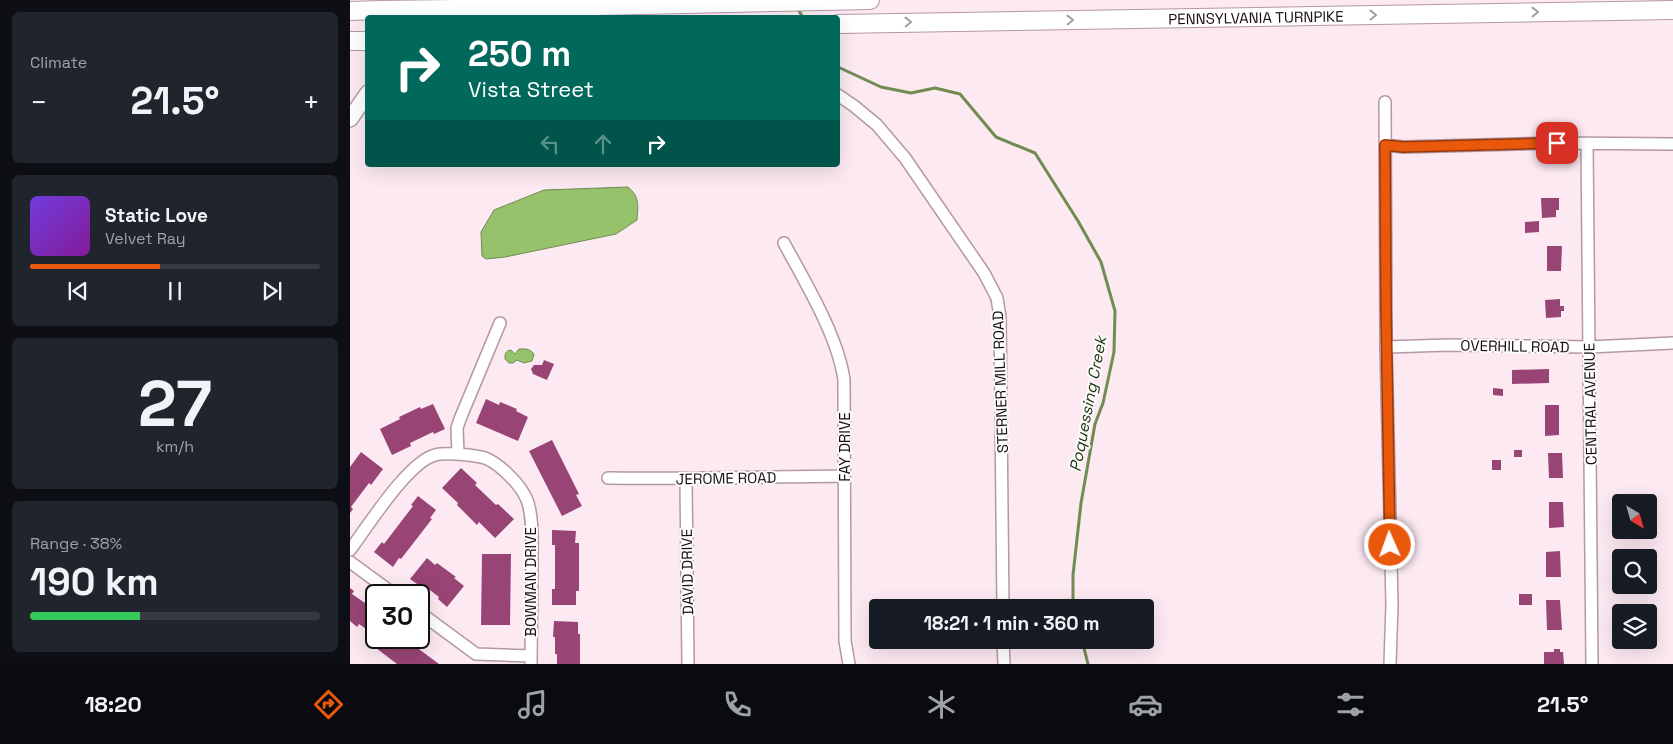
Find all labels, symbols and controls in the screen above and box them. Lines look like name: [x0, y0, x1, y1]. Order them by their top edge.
street label: PENNSYLVANIA TURNPIKE: [1168, 6, 1344, 28]
one-way arrow: [1532, 7, 1540, 17]
one-way arrow: [1369, 9, 1377, 20]
one-way arrow: [1067, 15, 1075, 25]
one-way arrow: [904, 17, 912, 28]
text: 250 m: [468, 32, 571, 76]
icon: right: [385, 35, 450, 100]
text: Climate: [30, 52, 87, 73]
text: Vista Street: [468, 75, 594, 103]
text: 21.5°: [131, 77, 219, 125]
text: −: [30, 84, 47, 120]
text: +: [303, 84, 320, 120]
pin: [1536, 122, 1578, 164]
icon: arrive: [1543, 129, 1571, 157]
icon: left: [536, 130, 564, 158]
icon: ahead: [589, 130, 617, 158]
icon: right: [642, 130, 670, 158]
text: Static Love: [105, 203, 208, 228]
text: Velvet Ray: [105, 228, 186, 249]
icon: previous: [64, 277, 92, 305]
icon: pause: [161, 277, 189, 305]
icon: next: [258, 277, 286, 305]
street label: STERNER MILL ROAD: [988, 310, 1012, 454]
water label: Poquessing Creek: [1065, 332, 1112, 473]
street label: OVERHILL ROAD: [1460, 336, 1570, 356]
street label: CENTRAL AVENUE: [1579, 343, 1601, 465]
text: 27: [138, 362, 212, 445]
street label: FAY DRIVE: [835, 412, 854, 482]
text: km/h: [156, 436, 194, 457]
street label: JEROME ROAD: [675, 468, 777, 488]
north arrow: [1612, 494, 1658, 539]
map controls: [1612, 494, 1657, 649]
position arrow: [1363, 518, 1415, 570]
street label: BOWMAN DRIVE: [521, 527, 540, 637]
street label: DAVID DRIVE: [677, 529, 697, 615]
text: Range · 38%: [30, 533, 122, 554]
button: search: [1612, 549, 1657, 594]
text: 190 km: [30, 558, 159, 606]
speed limit sign: 30: [365, 584, 430, 649]
button: layers: [1612, 604, 1657, 649]
text: 18:21 · 1 min · 360 m: [923, 611, 1100, 636]
icon: directions: [311, 687, 346, 722]
icon: music: [515, 687, 550, 722]
icon: phone: [720, 687, 755, 722]
icon: climate: [924, 687, 959, 722]
icon: car: [1128, 687, 1163, 722]
icon: filters: [1333, 687, 1368, 722]
text: 18:20: [85, 690, 142, 718]
text: 21.5°: [1537, 690, 1588, 718]

